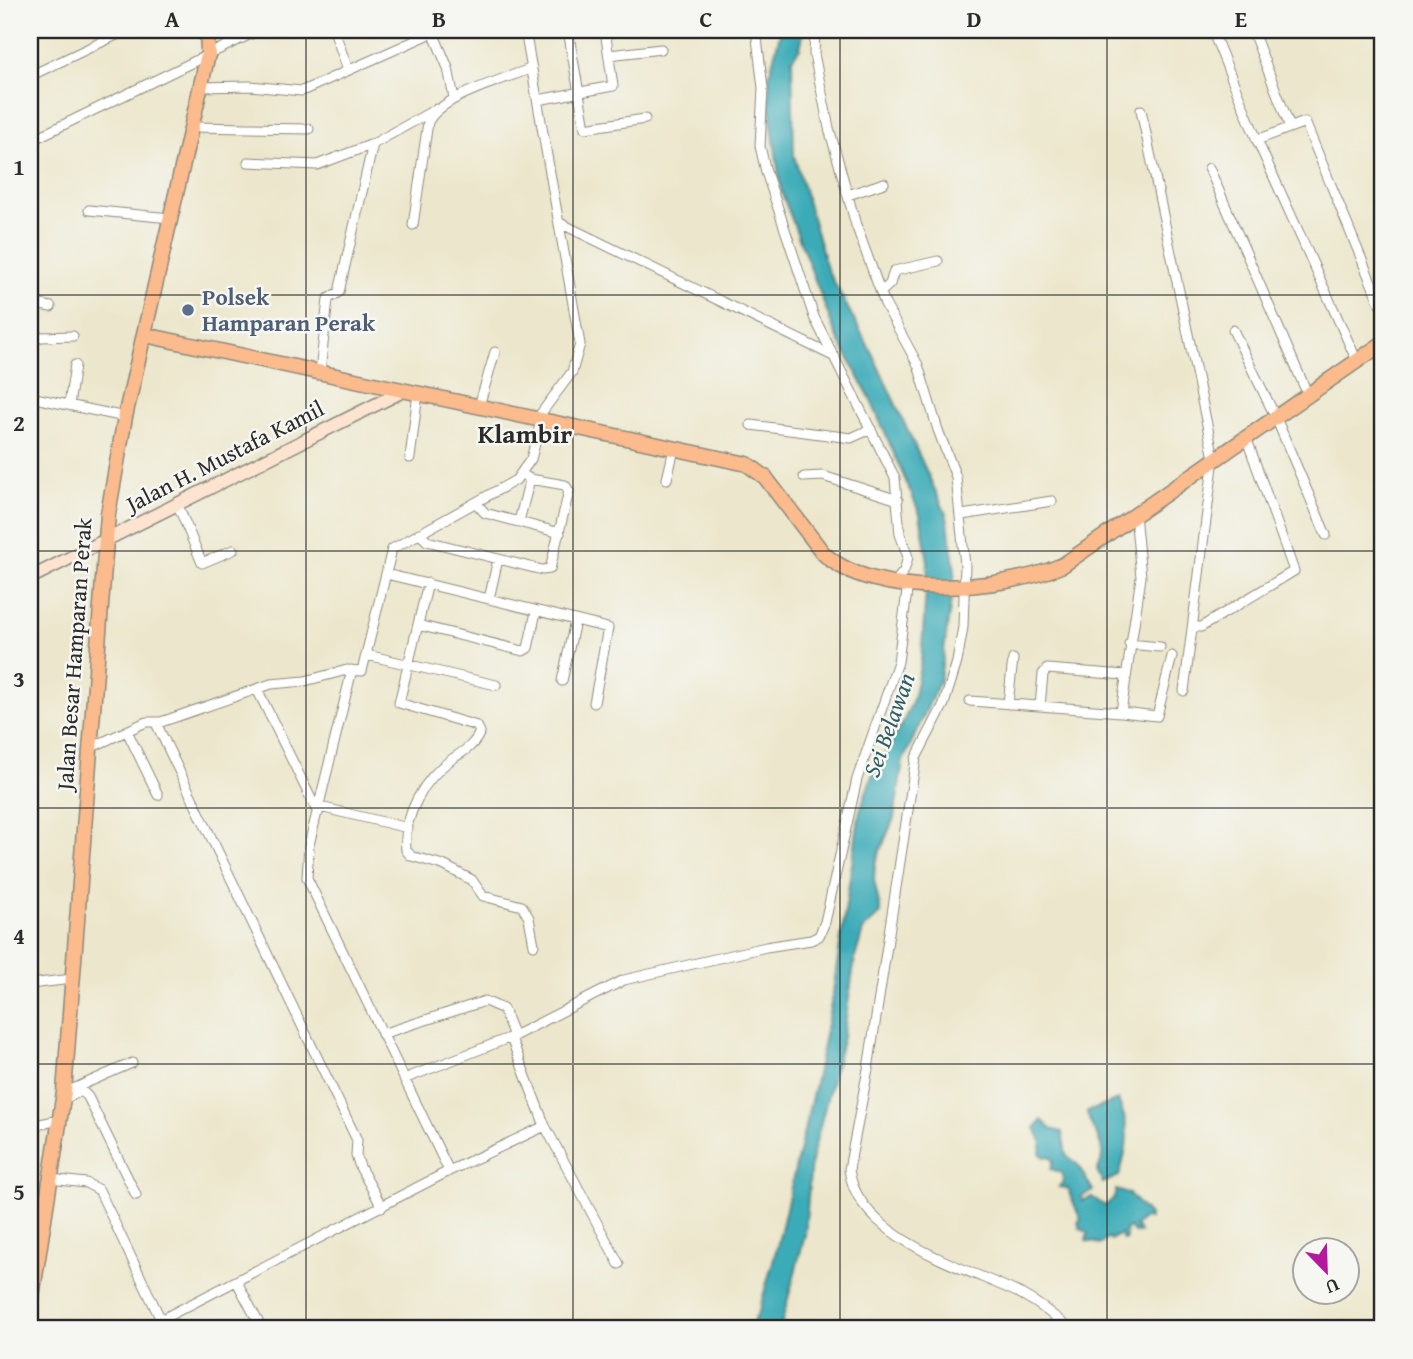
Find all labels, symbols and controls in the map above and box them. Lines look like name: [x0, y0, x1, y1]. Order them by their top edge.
text: A: [165, 2, 180, 35]
text: B: [432, 2, 446, 35]
text: C: [699, 2, 713, 35]
text: D: [967, 2, 982, 35]
text: E: [1235, 2, 1247, 35]
text: 1: [13, 150, 25, 183]
place label: Polsek Hamparan Perak: [202, 280, 376, 339]
marker: Polsek Hamparan Perak: [180, 302, 196, 318]
street label: Jalan H. Mustafa Kamil: [117, 391, 330, 521]
text: 2: [13, 406, 25, 439]
district label: Klambir: [478, 414, 572, 453]
street label: Jalan Besar Hamparan Perak: [47, 516, 100, 794]
text: 3: [13, 662, 25, 695]
water label: Sei Belawan: [854, 668, 924, 782]
text: 4: [13, 919, 25, 952]
text: 5: [13, 1175, 25, 1208]
north arrow: [1290, 1236, 1360, 1306]
text: U: [1321, 1271, 1344, 1302]

